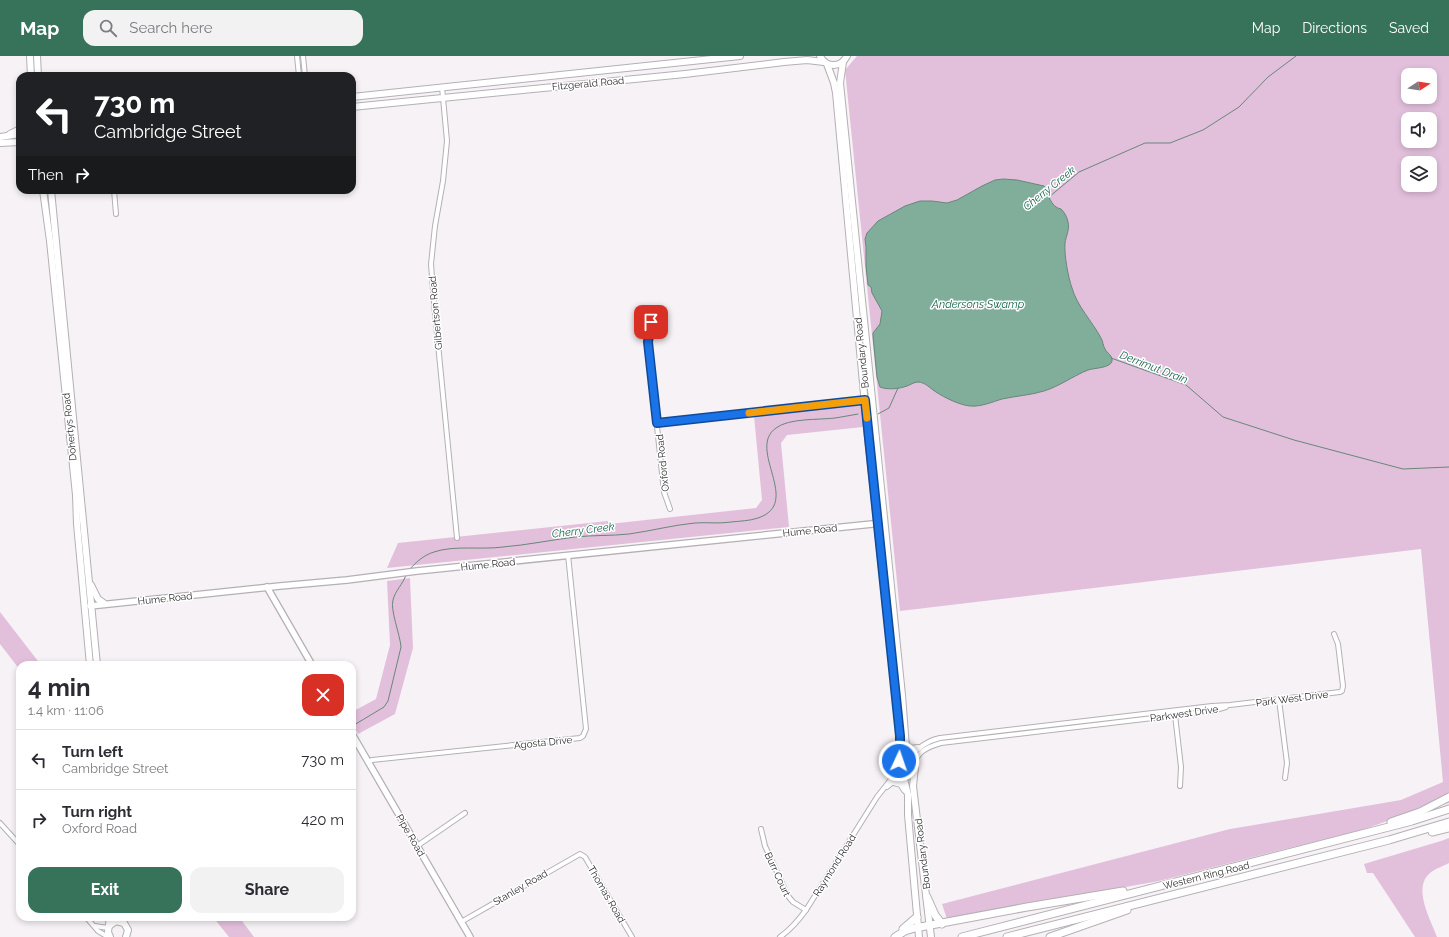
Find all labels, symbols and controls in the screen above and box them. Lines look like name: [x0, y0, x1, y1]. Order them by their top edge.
search box: [83, 10, 363, 46]
text: Map: [20, 17, 59, 39]
icon: search: [97, 17, 119, 39]
text: Search here: [129, 19, 213, 37]
text: Map: [1252, 20, 1280, 36]
text: Directions: [1302, 20, 1367, 36]
text: Saved: [1389, 20, 1429, 36]
north arrow: [1401, 68, 1437, 104]
map controls: [1401, 68, 1437, 192]
street label: Fitzgerald Road: [551, 75, 625, 92]
text: 730 m: [94, 87, 175, 120]
icon: left: [28, 88, 80, 140]
button: sound: [1401, 112, 1437, 148]
text: Cambridge Street: [94, 121, 241, 142]
button: layers: [1401, 156, 1437, 192]
water label: Cherry Creek: [1021, 163, 1078, 213]
icon: right: [71, 164, 93, 186]
text: Then: [28, 166, 63, 184]
street label: Gilbertson Road: [427, 276, 444, 350]
water label: Andersons Swamp: [931, 298, 1025, 311]
pin: [634, 305, 668, 339]
icon: arrive: [640, 311, 662, 333]
street label: Boundary Road: [852, 317, 871, 389]
water label: Derrimut Drain: [1118, 349, 1190, 386]
street label: Dohertys Road: [60, 392, 79, 461]
street label: Oxford Road: [654, 434, 671, 492]
water label: Cherry Creek: [551, 520, 615, 541]
street label: Hume Road: [782, 522, 838, 539]
street label: Hume Road: [460, 556, 516, 573]
street label: Hume Road: [137, 590, 193, 607]
text: 4 min: [28, 673, 90, 702]
button: close: [302, 674, 344, 716]
street label: Park West Drive: [1255, 689, 1329, 708]
text: 1.4 km · 11:06: [28, 703, 104, 718]
street label: Parkwest Drive: [1149, 703, 1219, 724]
street label: Agosta Drive: [513, 734, 573, 751]
position arrow: [878, 740, 920, 782]
text: Turn left: [62, 743, 123, 761]
icon: left: [28, 749, 50, 771]
text: 730 m: [301, 751, 344, 769]
text: Cambridge Street: [62, 761, 168, 776]
text: Turn right: [62, 803, 132, 821]
icon: right: [28, 809, 50, 831]
text: 420 m: [301, 811, 344, 829]
street label: Pipe Road: [394, 812, 427, 858]
street label: Boundary Road: [913, 818, 932, 890]
text: Oxford Road: [62, 821, 137, 836]
street label: Raymond Road: [811, 832, 858, 898]
street label: Burr Court: [763, 850, 793, 899]
street label: Western Ring Road: [1162, 859, 1251, 892]
street label: Thomas Road: [586, 864, 627, 925]
button: Exit: [28, 867, 182, 913]
button: Share: [190, 867, 344, 913]
street label: Stanley Road: [491, 867, 549, 907]

